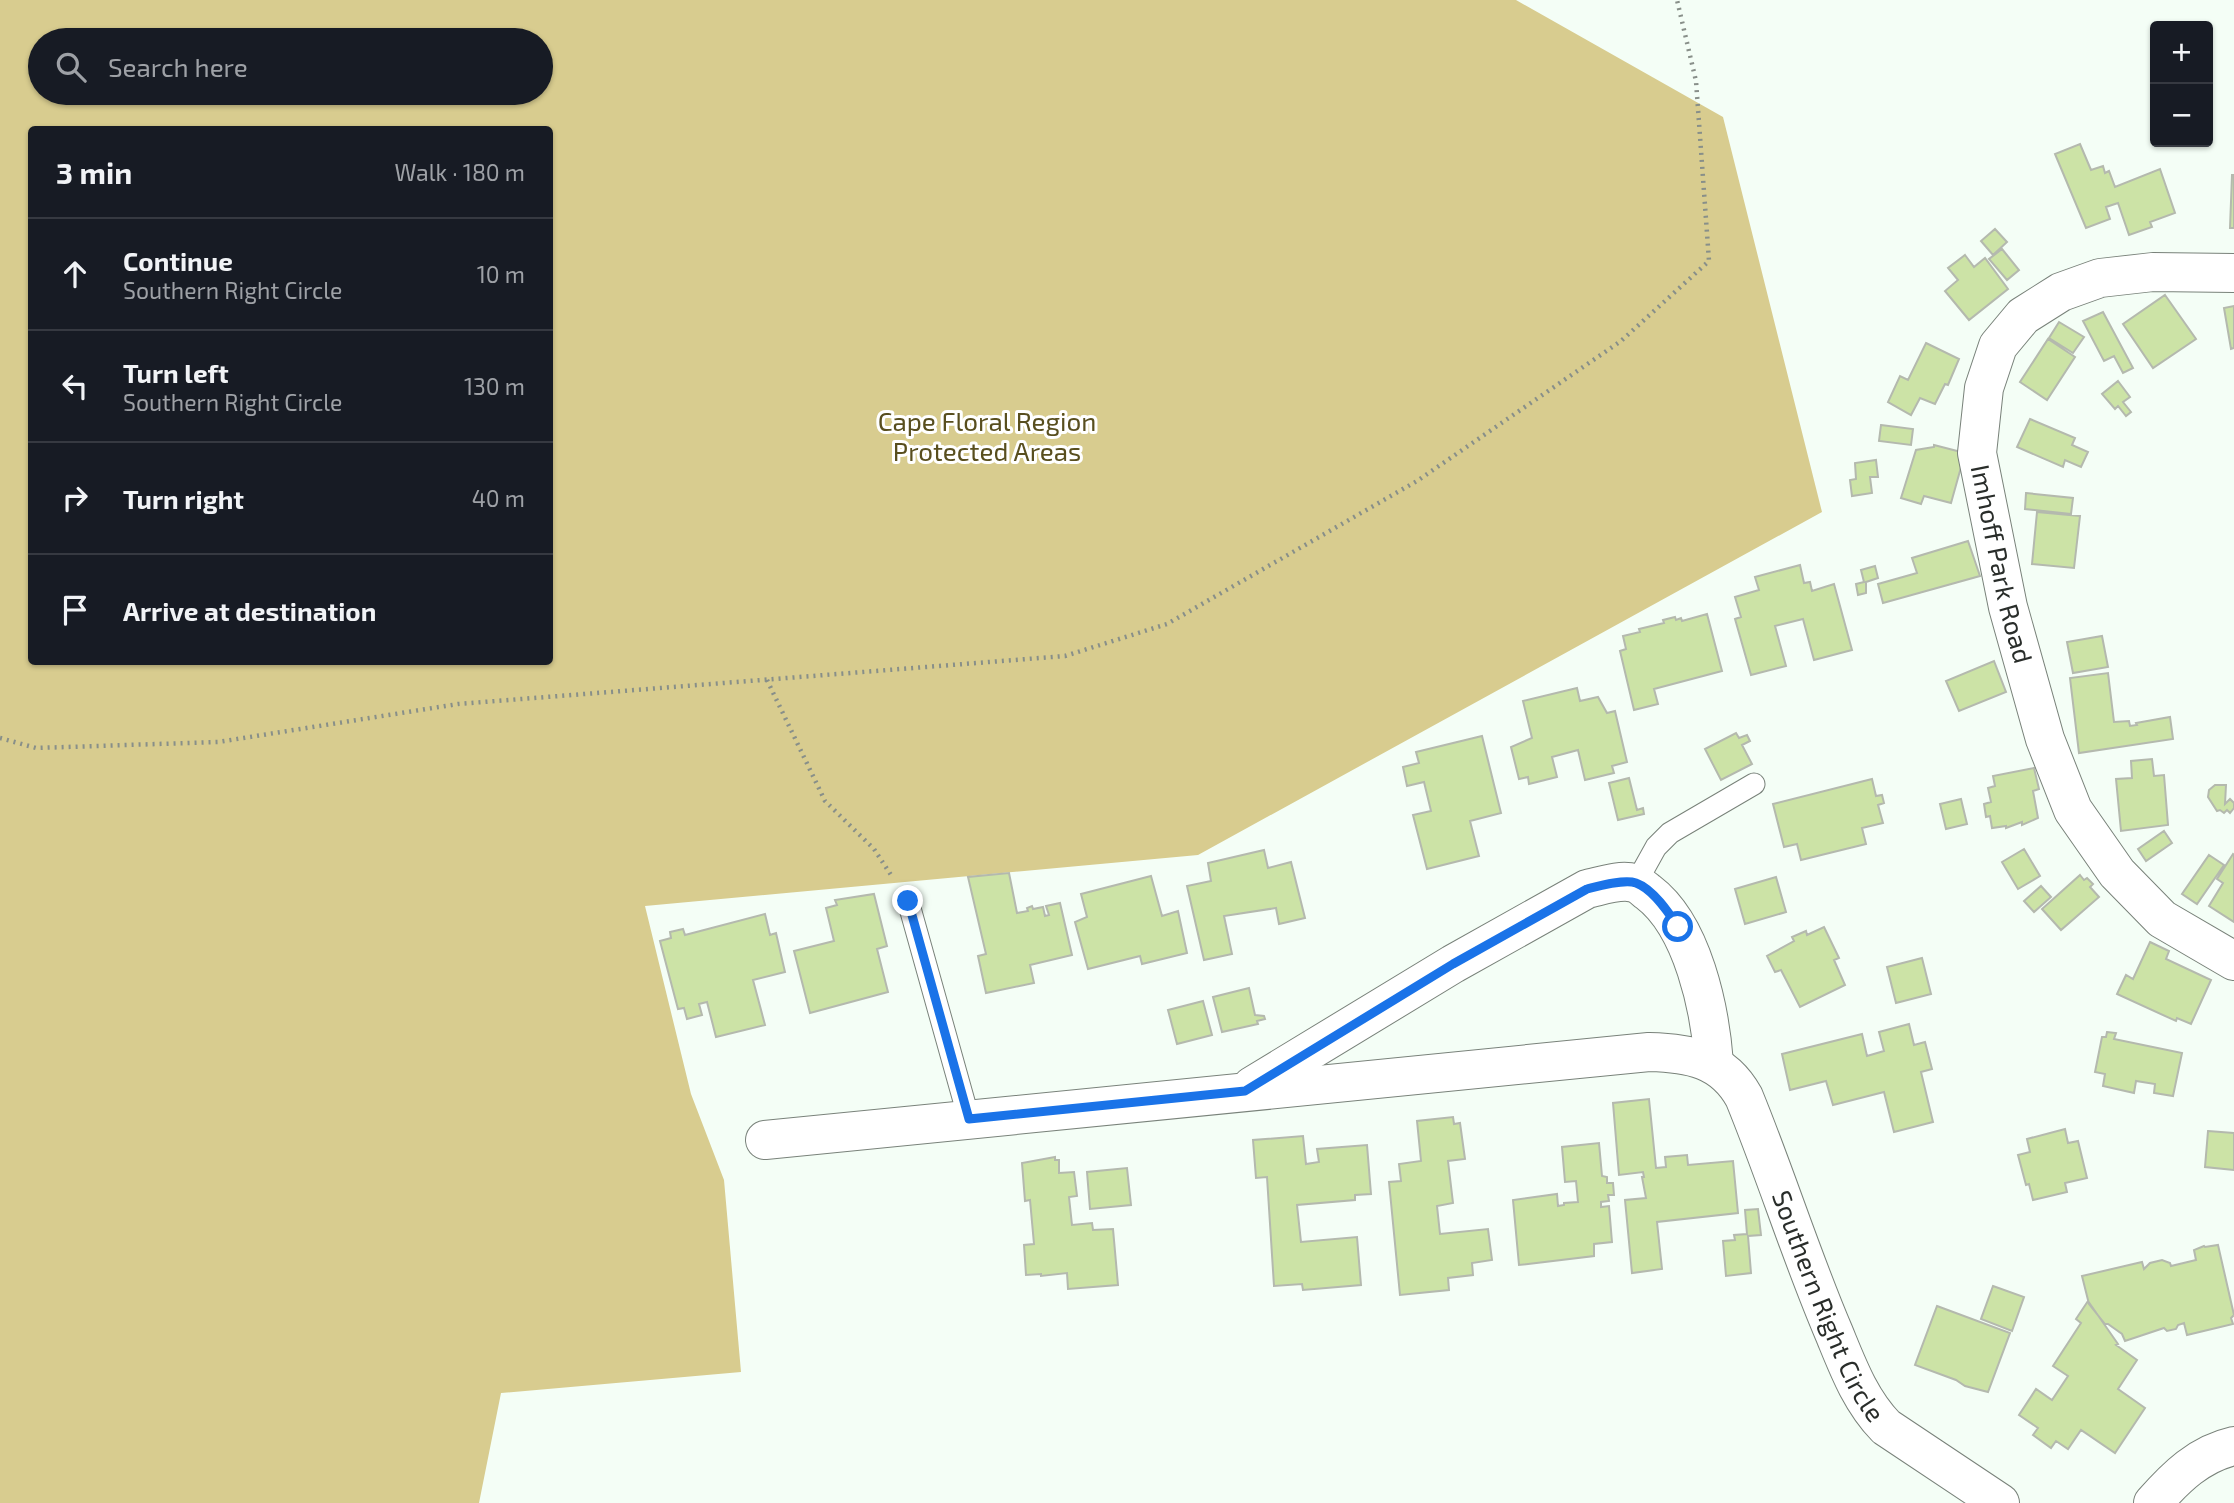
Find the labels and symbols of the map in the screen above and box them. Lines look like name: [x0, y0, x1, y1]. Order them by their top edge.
park label: Cape Floral Region Protected Areas: [878, 405, 1096, 466]
street label: Imhoff Park Road: [1966, 462, 2040, 666]
route end: [892, 885, 923, 916]
route start: [1662, 911, 1693, 942]
street label: Southern Right Circle: [1767, 1186, 1892, 1427]

